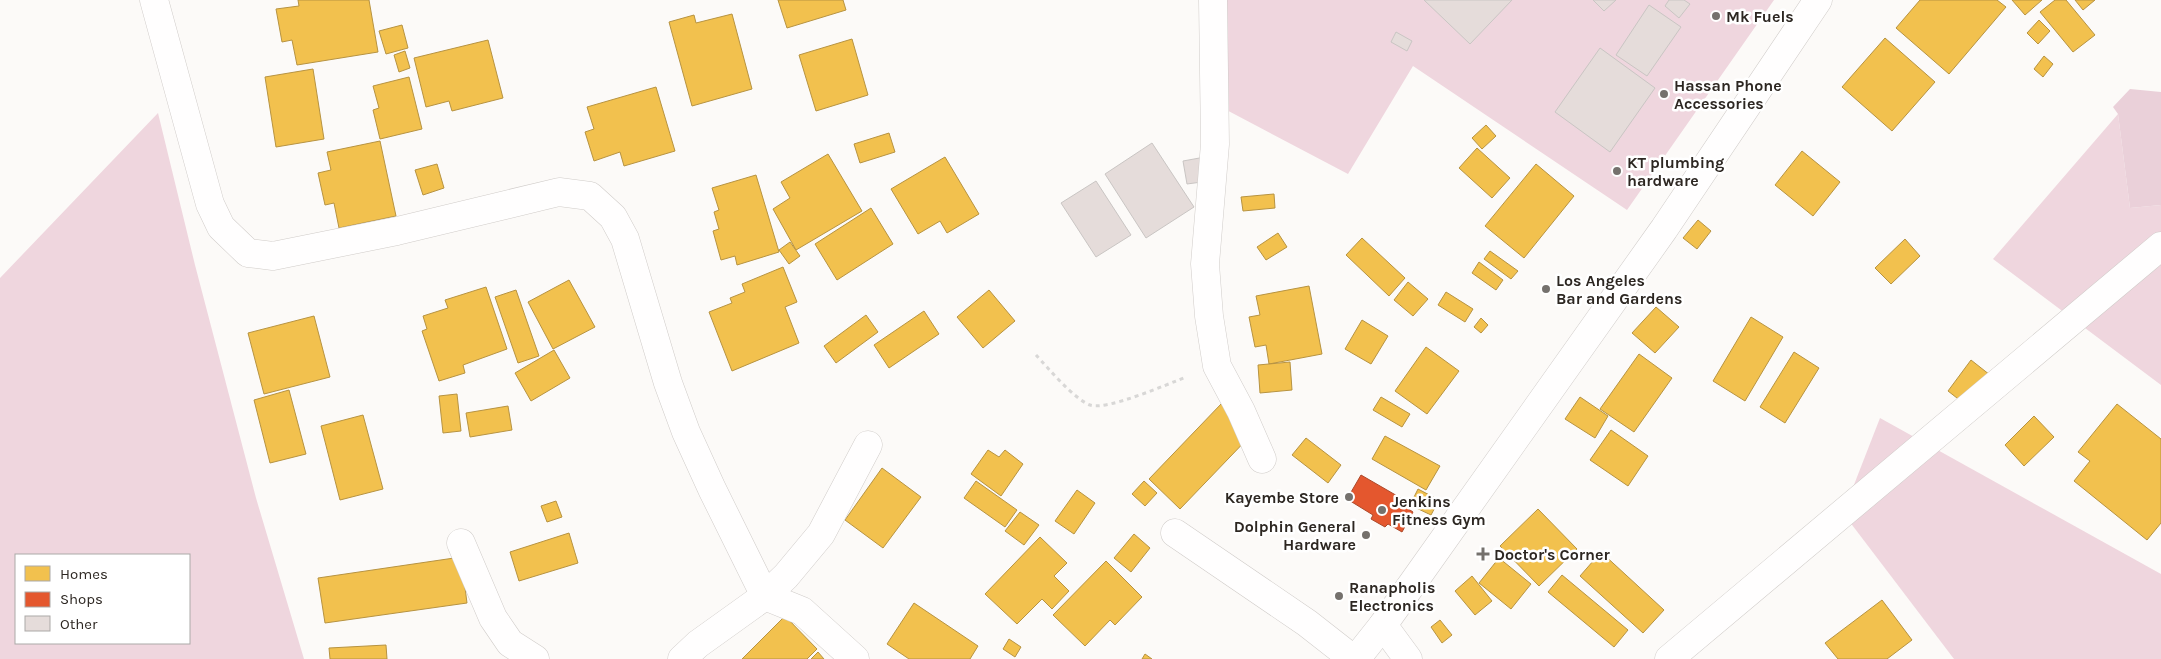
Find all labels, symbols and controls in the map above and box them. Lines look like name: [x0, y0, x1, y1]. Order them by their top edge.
place label: Mk Fuels: [1726, 7, 1794, 26]
marker: Mk Fuels: [1710, 10, 1722, 22]
place label: Hassan Phone Accessories: [1674, 76, 1782, 113]
marker: Hassan Phone Accessories: [1658, 88, 1670, 100]
place label: KT plumbing hardware: [1627, 153, 1724, 190]
marker: KT plumbing hardware: [1611, 165, 1623, 177]
place label: Los Angeles Bar and Gardens: [1556, 271, 1682, 308]
marker: Los Angeles Bar and Gardens: [1540, 283, 1552, 295]
place label: Kayembe Store: [1225, 488, 1339, 507]
marker: Kayembe Store: [1343, 491, 1355, 503]
place label: Jenkins Fitness Gym: [1392, 492, 1486, 529]
marker: Jenkins Fitness Gym: [1376, 504, 1388, 516]
place label: Dolphin General Hardware: [1234, 517, 1356, 554]
marker: Dolphin General Hardware: [1360, 529, 1372, 541]
place label: Doctor's Corner: [1494, 545, 1610, 564]
marker: Doctor's Corner: [1476, 547, 1490, 561]
legend: [15, 554, 190, 644]
text: Homes: [60, 565, 108, 583]
place label: Ranapholis Electronics: [1349, 578, 1435, 615]
text: Shops: [60, 590, 103, 608]
marker: Ranapholis Electronics: [1333, 590, 1345, 602]
text: Other: [60, 615, 98, 633]

